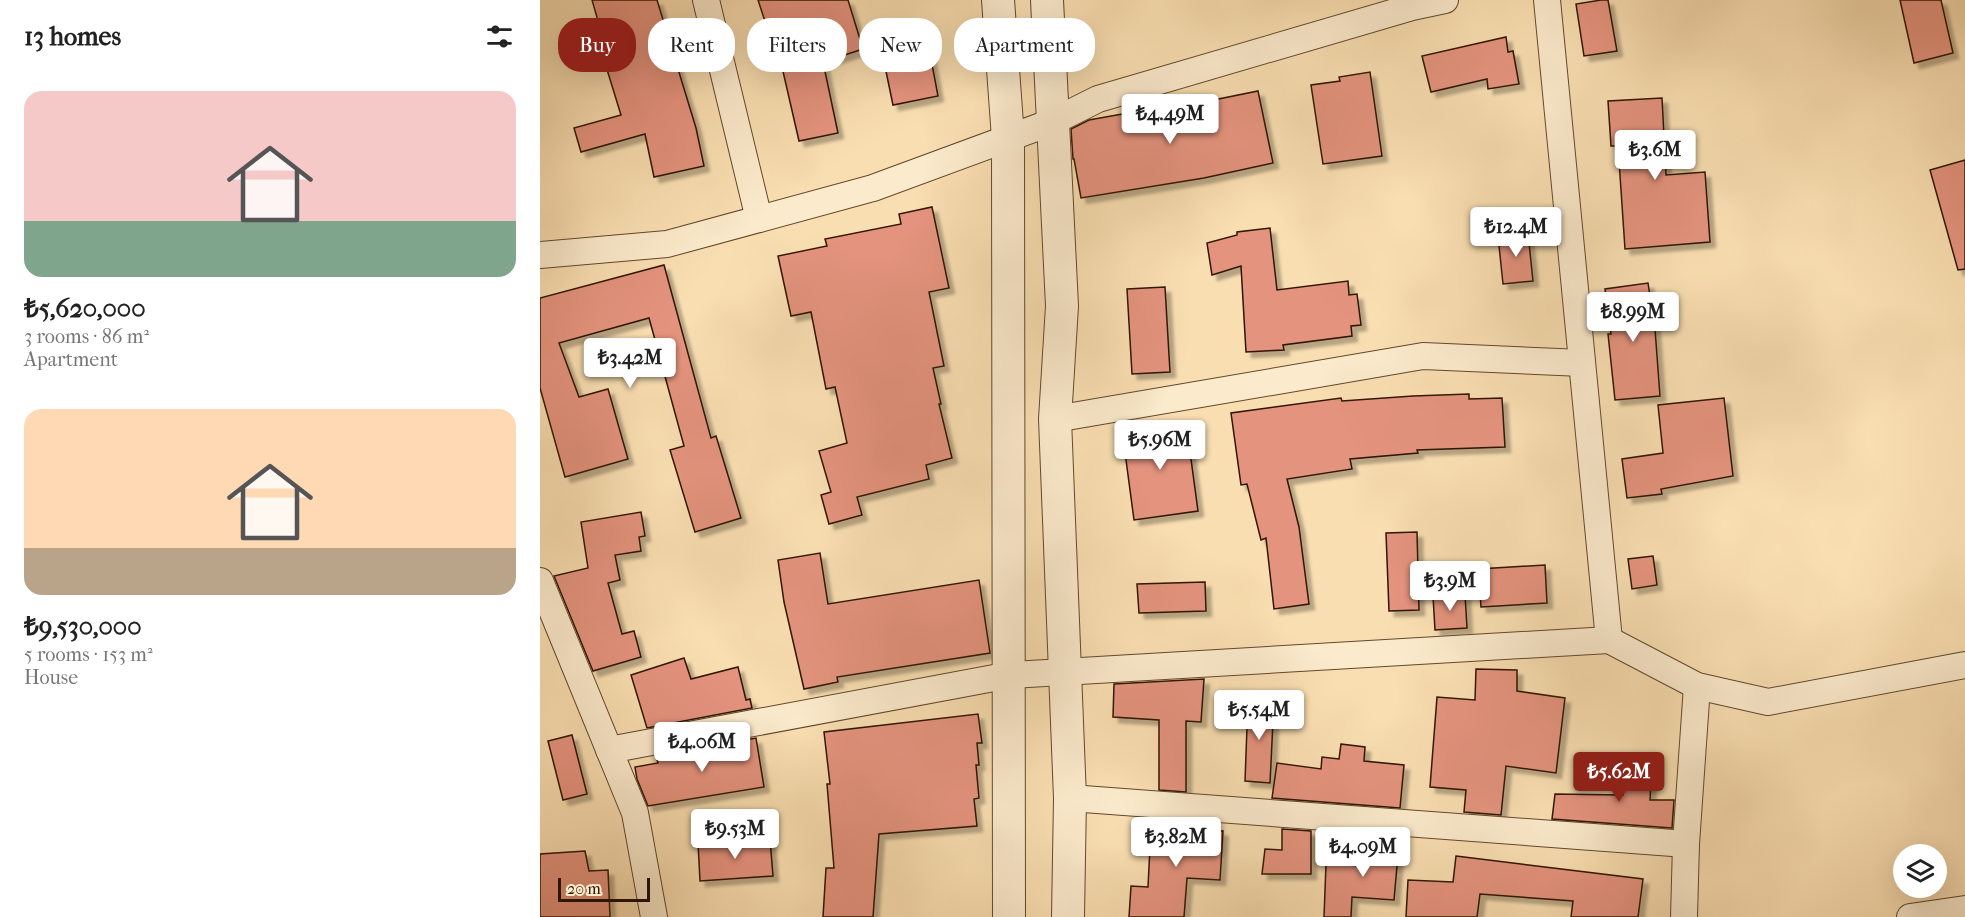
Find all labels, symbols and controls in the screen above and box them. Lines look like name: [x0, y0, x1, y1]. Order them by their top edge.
chip: Buy: [558, 18, 636, 72]
chip: Rent: [648, 18, 735, 72]
chip: Filters: [747, 18, 847, 72]
chip: New: [859, 18, 942, 72]
chip: Apartment: [954, 18, 1095, 72]
icon: filters: [483, 20, 516, 53]
text: 13 homes: [24, 21, 121, 52]
pin: ₺4.49M: [1121, 94, 1219, 145]
text: ₺4.49M: [1136, 102, 1204, 125]
icon: home: [216, 130, 324, 238]
pin: ₺3.6M: [1613, 130, 1697, 181]
text: ₺3.6M: [1629, 138, 1681, 161]
pin: ₺12.4M: [1467, 207, 1565, 258]
text: ₺12.4M: [1484, 215, 1548, 238]
pin: ₺8.99M: [1584, 292, 1682, 343]
text: ₺5,620,000: [24, 293, 146, 324]
text: ₺8.99M: [1601, 300, 1665, 323]
text: 3 rooms · 86 m²: [24, 325, 149, 348]
pin: ₺3.42M: [581, 338, 679, 389]
text: ₺3.42M: [598, 346, 662, 369]
text: Apartment: [24, 348, 118, 371]
pin: ₺5.96M: [1111, 420, 1209, 471]
text: ₺5.96M: [1128, 428, 1192, 451]
icon: home: [216, 448, 324, 556]
pin: ₺3.9M: [1408, 561, 1492, 612]
text: ₺3.9M: [1424, 569, 1476, 592]
text: ₺9,530,000: [24, 611, 142, 642]
text: 5 rooms · 153 m²: [24, 643, 153, 666]
text: House: [24, 666, 78, 689]
pin: ₺5.54M: [1210, 690, 1308, 741]
text: ₺5.54M: [1228, 698, 1290, 721]
pin: ₺4.06M: [653, 722, 751, 773]
text: ₺4.06M: [668, 730, 736, 753]
pin: ₺5.62M: [1570, 752, 1668, 803]
text: ₺5.62M: [1587, 760, 1651, 783]
pin: ₺9.53M: [686, 809, 784, 860]
text: ₺9.53M: [705, 817, 765, 840]
pin: ₺3.82M: [1127, 817, 1225, 868]
text: ₺3.82M: [1145, 825, 1207, 848]
pin: ₺4.09M: [1314, 827, 1412, 878]
text: ₺4.09M: [1329, 835, 1397, 858]
map controls: [1893, 844, 1947, 898]
button: layers: [1893, 844, 1947, 898]
scale bar: [558, 875, 650, 902]
text: 20 m: [567, 879, 601, 898]

